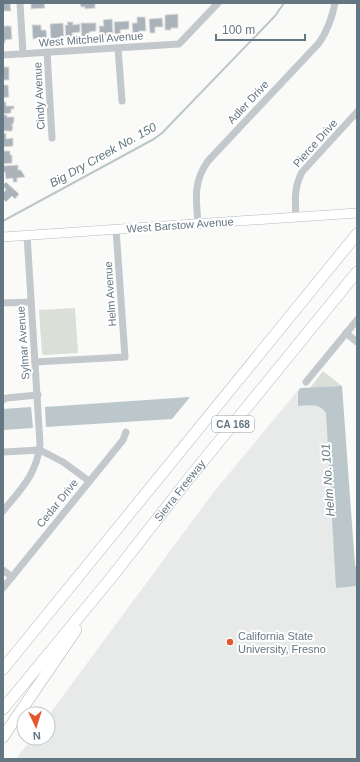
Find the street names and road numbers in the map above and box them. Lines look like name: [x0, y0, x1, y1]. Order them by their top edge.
street label: West Mitchell Avenue: [38, 29, 144, 49]
street label: Cindy Avenue: [31, 62, 47, 130]
street label: Adler Drive: [225, 78, 271, 126]
street label: Pierce Drive: [290, 117, 340, 169]
street label: West Barstow Avenue: [126, 215, 234, 235]
street label: Helm Avenue: [102, 261, 118, 327]
street label: Sylmar Avenue: [14, 306, 32, 380]
road number: CA 168: [212, 416, 254, 432]
street label: Sierra Freeway: [152, 457, 208, 524]
street label: Cedar Drive: [34, 476, 80, 530]

